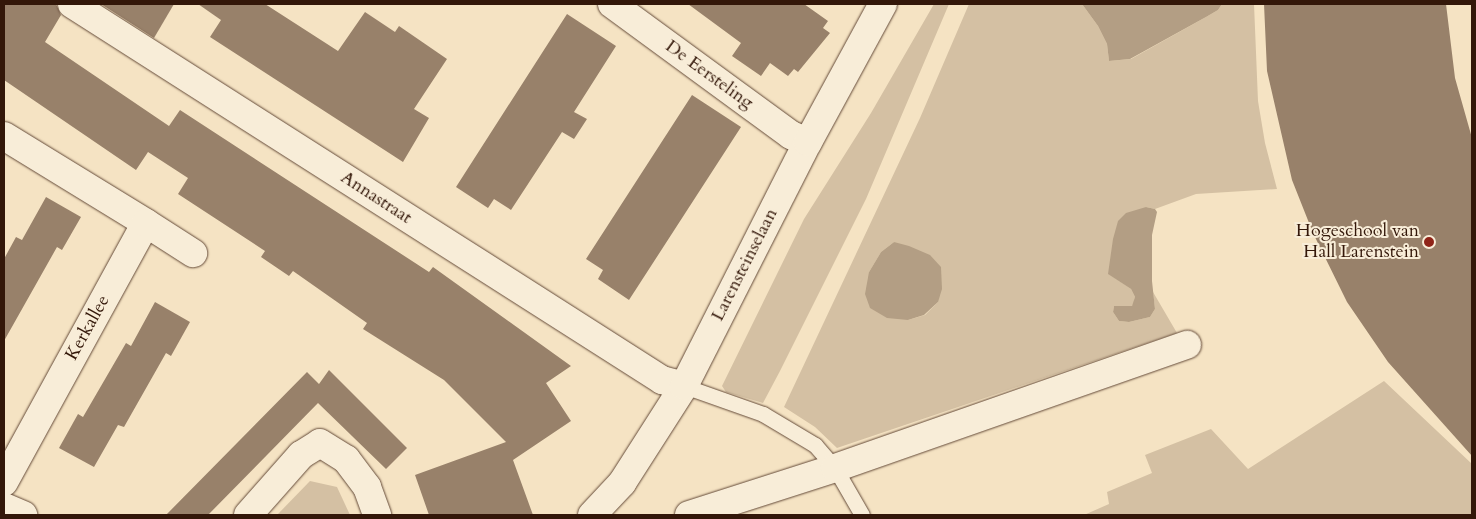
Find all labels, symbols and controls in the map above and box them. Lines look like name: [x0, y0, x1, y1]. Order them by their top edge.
street label: De Eersteling: [661, 36, 757, 114]
street label: Annastraat: [336, 167, 416, 229]
street label: Larensteinselaan: [707, 205, 783, 325]
place label: Hogeschool van Hall Larenstein: [1296, 221, 1419, 264]
marker: Hogeschool van Hall Larenstein: [1423, 236, 1435, 248]
street label: Kerkallee: [61, 292, 115, 364]

